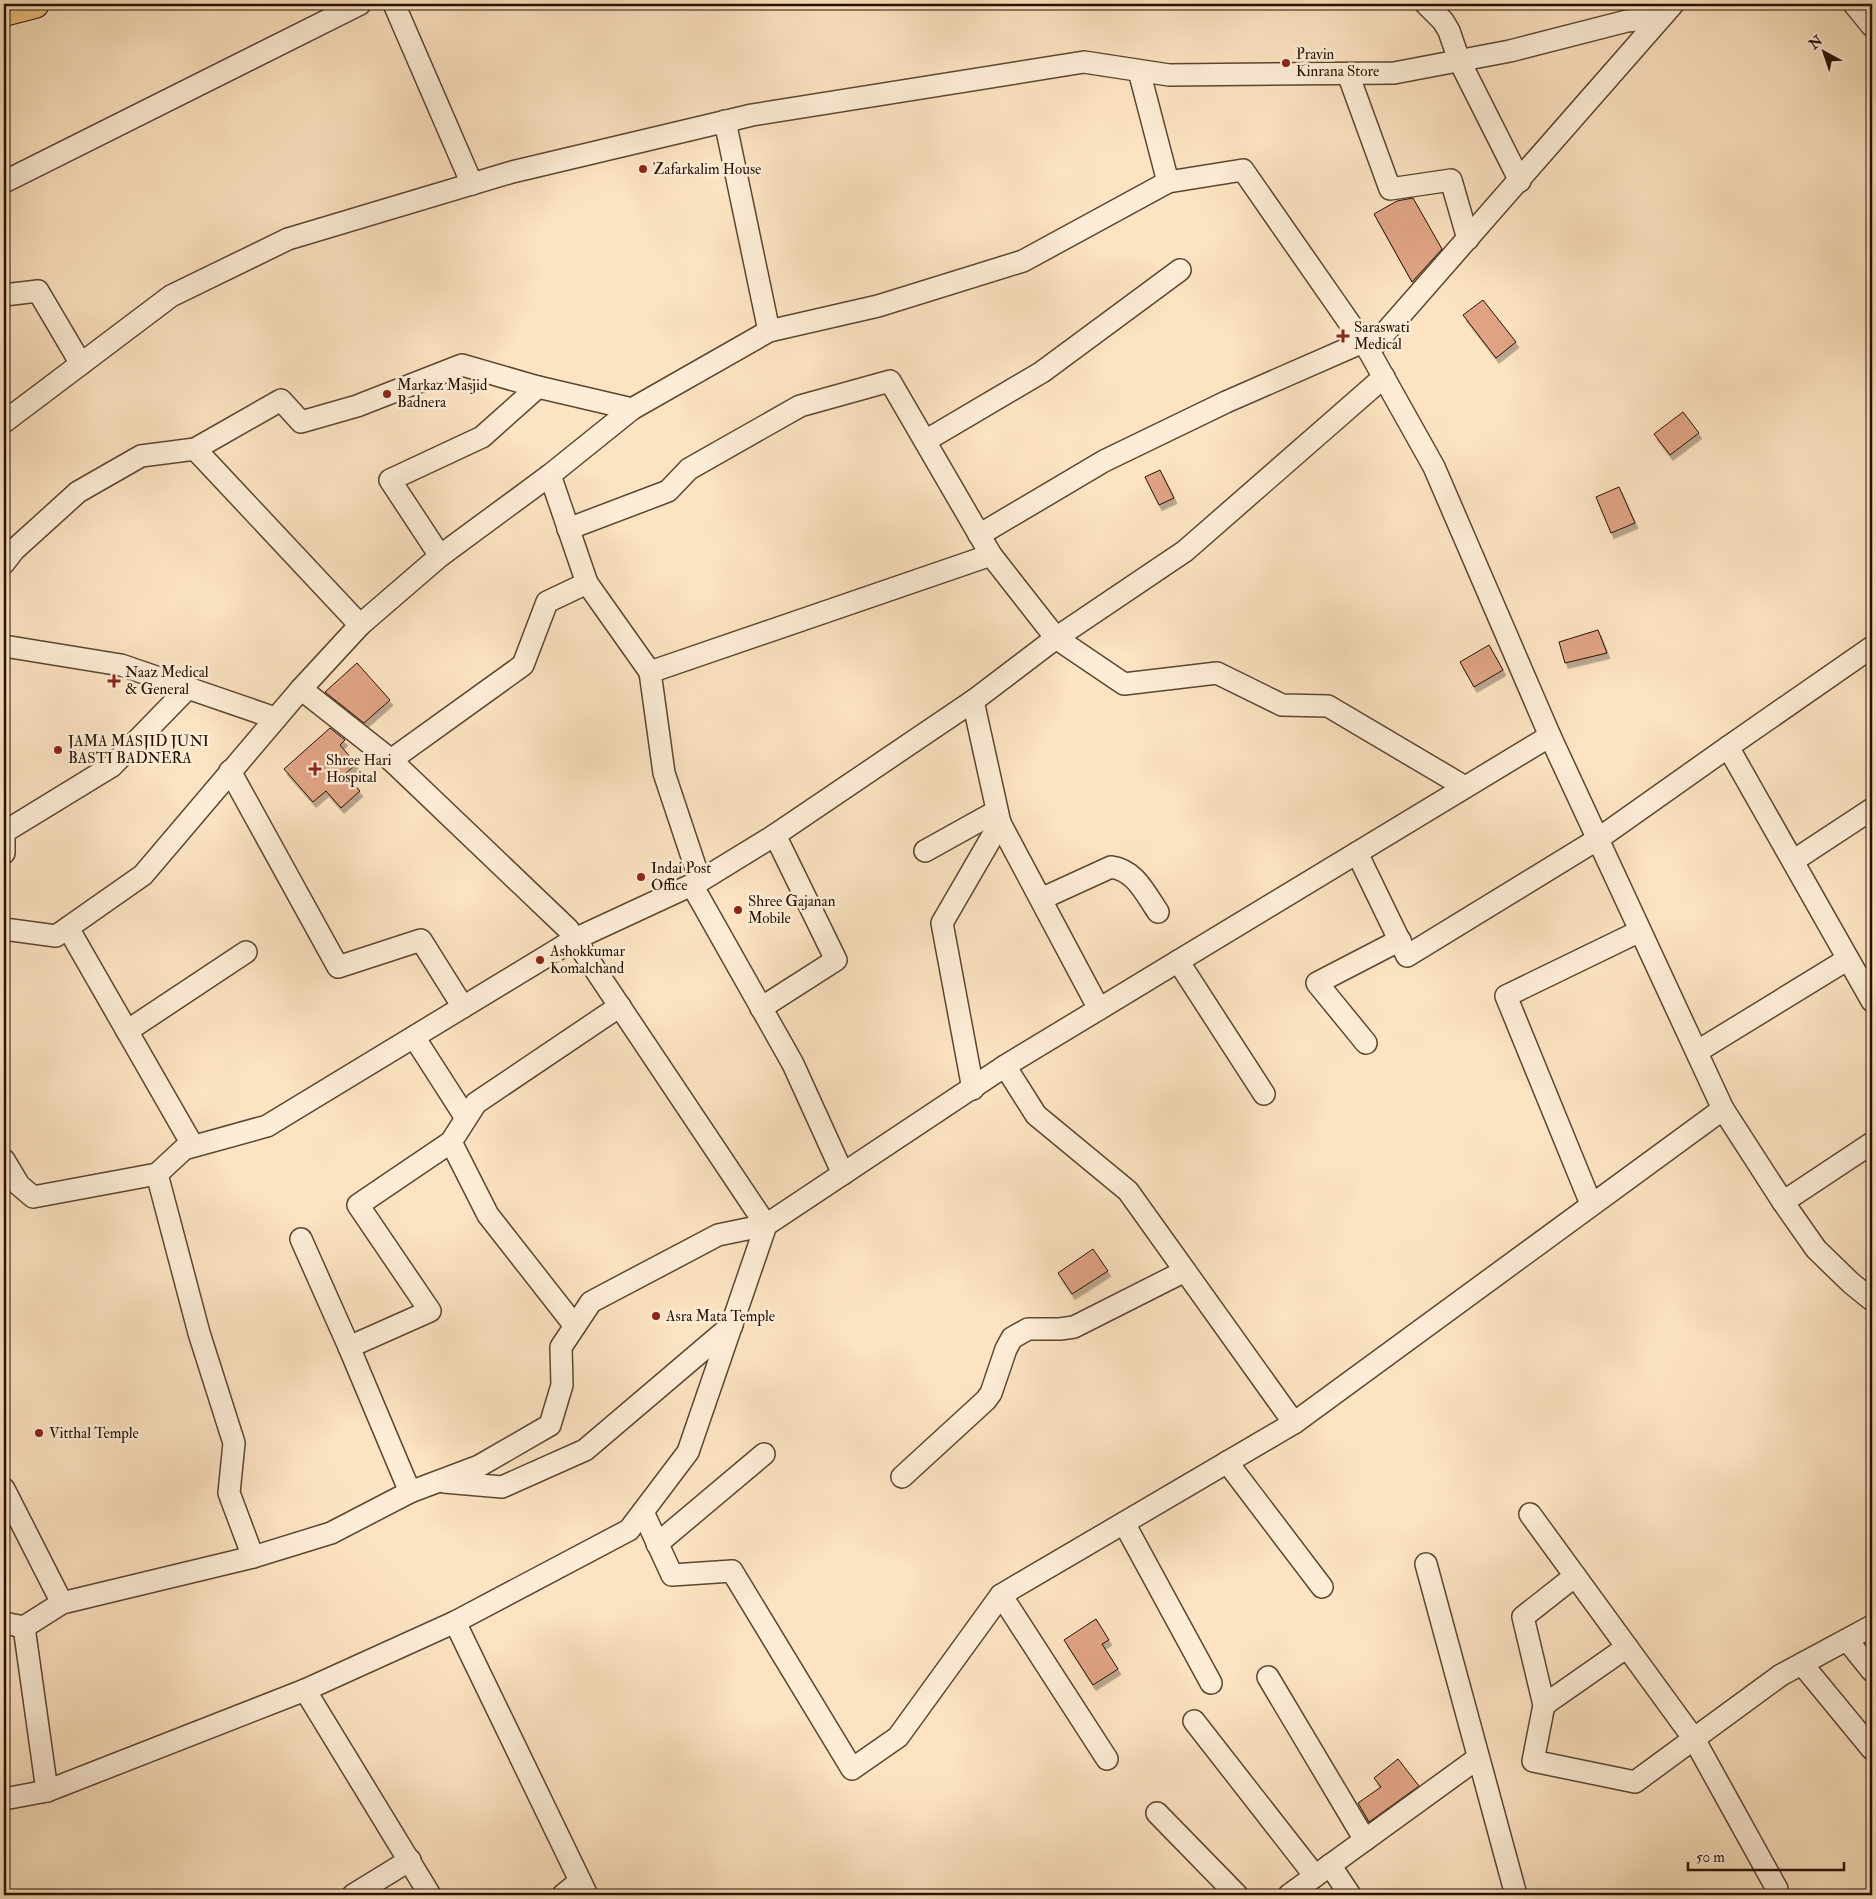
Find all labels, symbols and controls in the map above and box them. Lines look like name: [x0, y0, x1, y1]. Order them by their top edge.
north arrow: [1798, 28, 1848, 78]
text: N: [1805, 32, 1827, 54]
place label: Pravin Kinrana Store: [1296, 45, 1379, 81]
marker: Pravin Kinrana Store: [1280, 57, 1292, 69]
place label: Zafarkalim House: [653, 160, 761, 179]
marker: Zafarkalim House: [637, 163, 649, 175]
place label: Saraswati Medical: [1354, 318, 1410, 354]
marker: Saraswati Medical: [1336, 329, 1350, 343]
place label: Markaz Masjid Badnera: [397, 376, 488, 412]
marker: Markaz Masjid Badnera: [381, 388, 393, 400]
place label: Naaz Medical & General: [125, 663, 209, 699]
marker: Naaz Medical & General: [107, 674, 121, 688]
place label: JAMA MASJID JUNI BASTI BADNERA: [67, 732, 209, 768]
marker: JAMA MASJID JUNI BASTI BADNERA: [52, 744, 64, 756]
place label: Shree Hari Hospital: [326, 751, 392, 788]
marker: Shree Hari Hospital: [308, 762, 322, 776]
place label: Indai Post Office: [651, 859, 711, 895]
marker: Indai Post Office: [635, 871, 647, 883]
place label: Shree Gajanan Mobile: [748, 892, 836, 928]
marker: Shree Gajanan Mobile: [732, 904, 744, 916]
place label: Ashokkumar Komalchand: [549, 942, 625, 978]
marker: Ashokkumar Komalchand: [534, 954, 546, 966]
place label: Asra Mata Temple: [665, 1307, 775, 1327]
marker: Asra Mata Temple: [650, 1310, 662, 1322]
place label: Vitthal Temple: [49, 1424, 139, 1444]
marker: Vitthal Temple: [33, 1427, 45, 1439]
scale bar: [1688, 1839, 1845, 1871]
text: 50 m: [1696, 1848, 1725, 1867]

